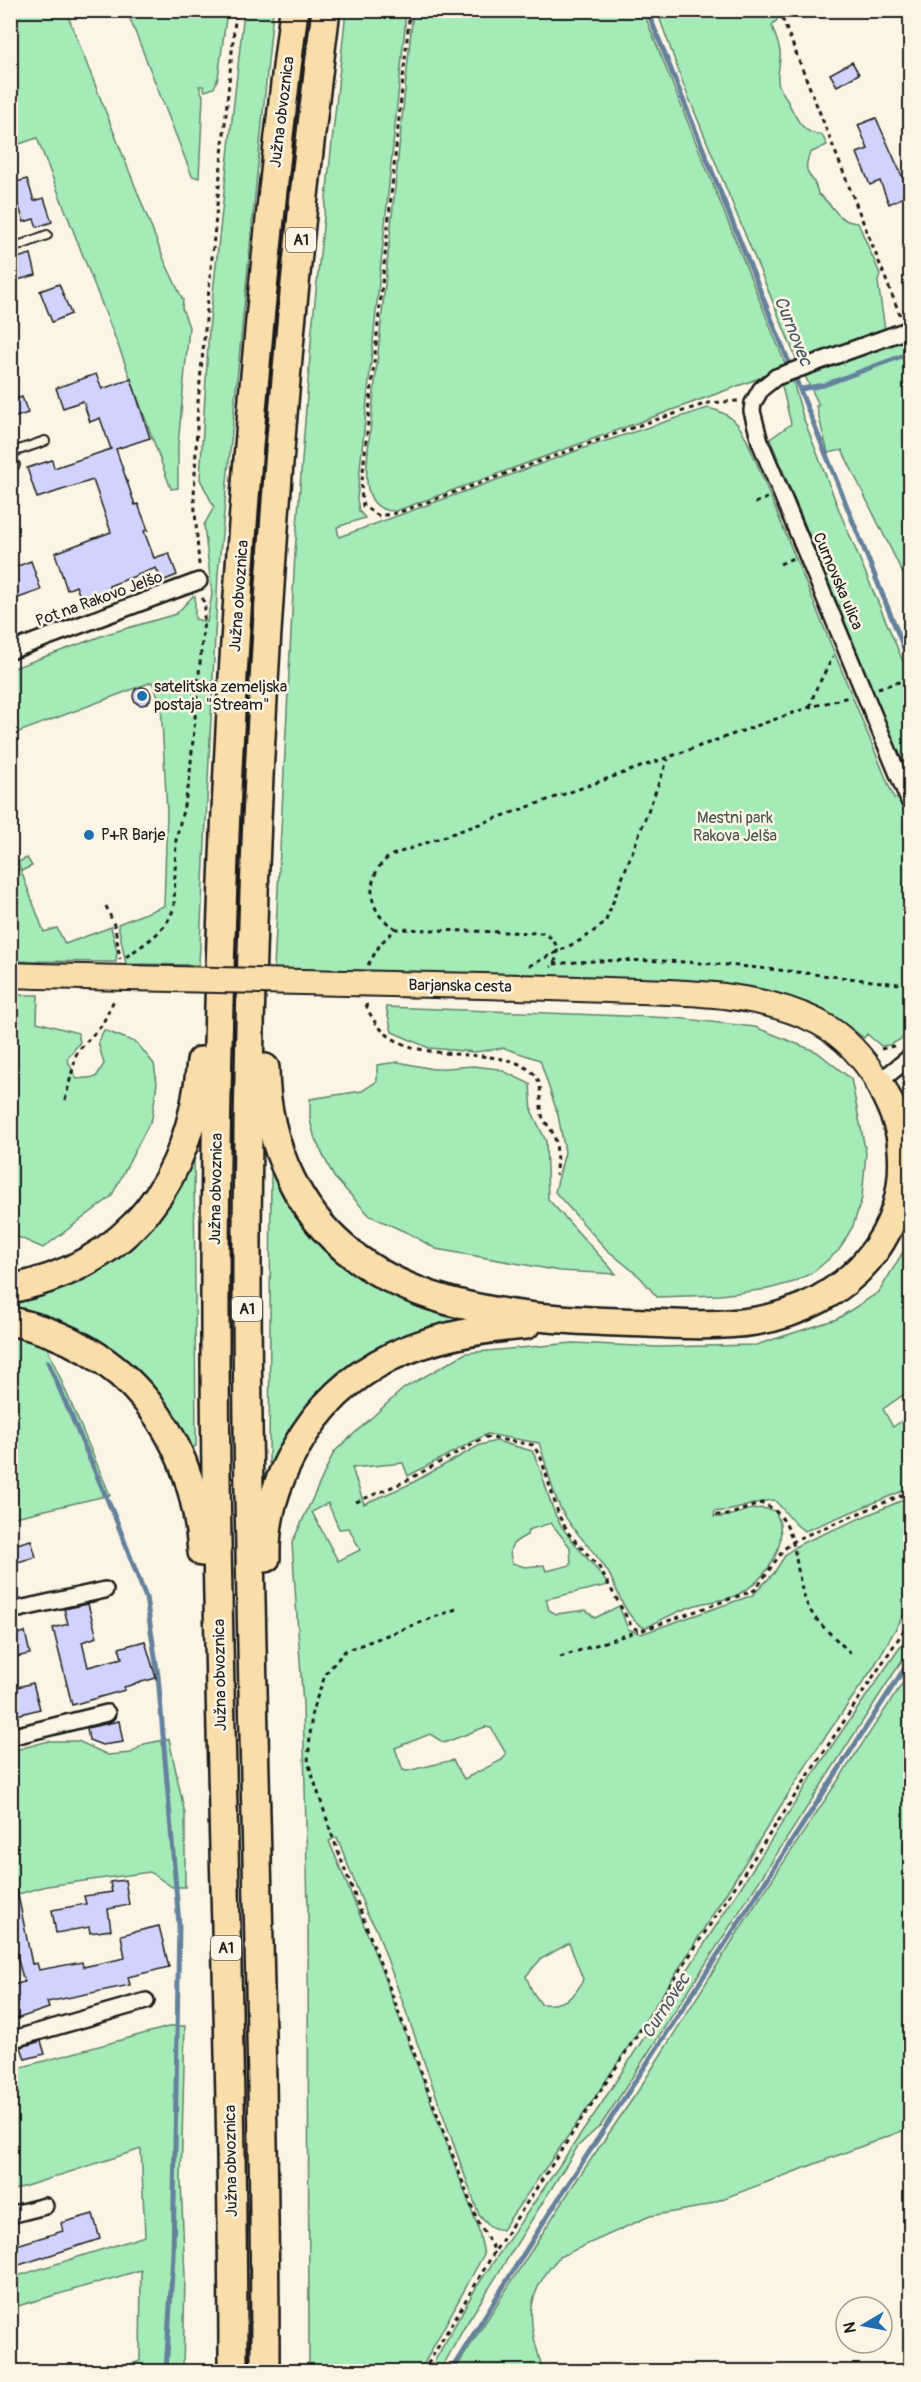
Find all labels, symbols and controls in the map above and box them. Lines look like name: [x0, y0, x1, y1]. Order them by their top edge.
street label: Južna obvoznica: [265, 55, 299, 169]
road number: A1: [286, 228, 316, 252]
water label: Curnovec: [769, 293, 818, 370]
street label: Curnovska ulica: [809, 529, 867, 633]
street label: Južna obvoznica: [225, 539, 253, 653]
street label: Pot na Rakovo Jelšo: [33, 567, 166, 631]
place label: satelitska zemeljska postaja "Stream": [154, 677, 287, 715]
marker: satelitska zemeljska postaja "Stream": [135, 689, 149, 703]
park label: Mestni park Rakova Jelša: [693, 808, 777, 846]
place label: P+R Barje: [101, 825, 166, 845]
marker: P+R Barje: [82, 828, 96, 842]
street label: Barjanska cesta: [408, 975, 512, 997]
street label: Južna obvoznica: [205, 1133, 227, 1245]
road number: A1: [232, 1297, 262, 1321]
street label: Južna obvoznica: [209, 1619, 231, 1731]
road number: A1: [211, 1936, 241, 1960]
water label: Curnovec: [636, 1968, 696, 2043]
street label: Južna obvoznica: [220, 2105, 242, 2217]
north arrow: [834, 2295, 894, 2355]
text: N: [839, 2320, 861, 2334]

